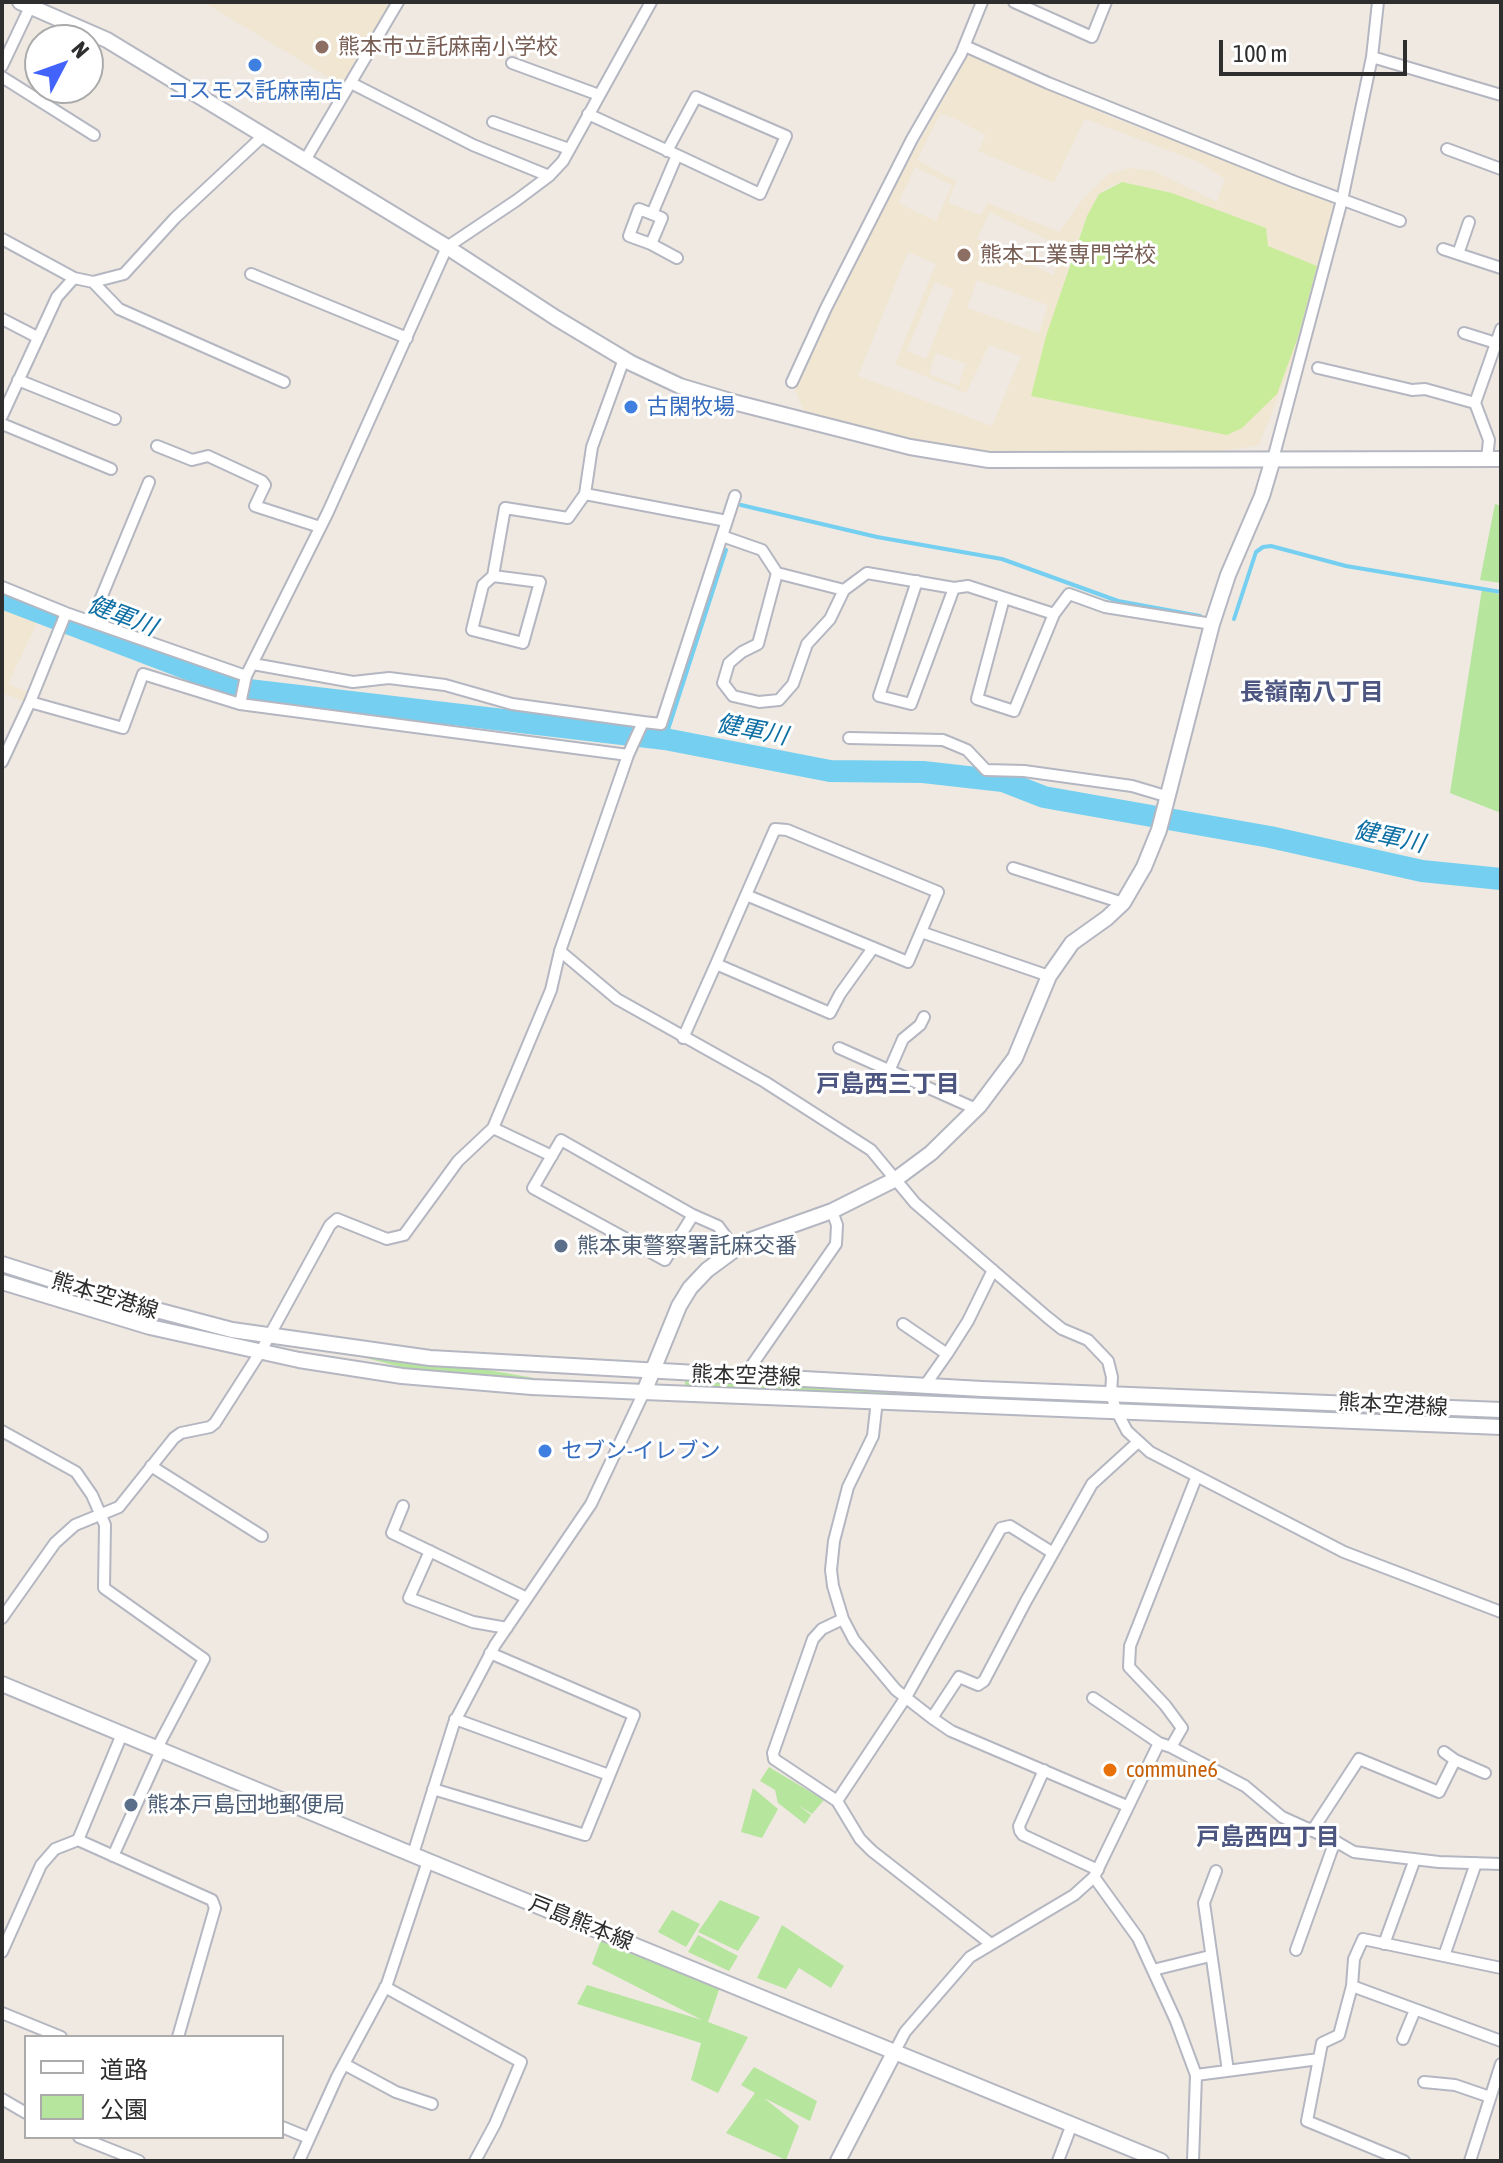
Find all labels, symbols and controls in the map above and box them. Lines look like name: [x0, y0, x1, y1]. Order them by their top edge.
north arrow: [24, 24, 104, 104]
scale bar: [1223, 24, 1411, 74]
place label: 熊本市立託麻南小学校: [338, 34, 558, 60]
text: N: [67, 36, 95, 63]
marker: 熊本市立託麻南小学校: [313, 38, 331, 56]
text: 100 m: [1233, 40, 1287, 67]
marker: コスモス託麻南店: [246, 56, 264, 74]
place label: コスモス託麻南店: [167, 78, 343, 104]
place label: 熊本工業専門学校: [980, 242, 1156, 268]
marker: 熊本工業専門学校: [955, 246, 973, 264]
place label: 古閑牧場: [647, 394, 735, 420]
marker: 古閑牧場: [622, 398, 640, 416]
water label: 健軍川: [83, 590, 161, 642]
district label: 長嶺南八丁目: [1240, 678, 1384, 706]
water label: 健軍川: [714, 709, 790, 751]
water label: 健軍川: [1351, 815, 1427, 859]
district label: 戸島西三丁目: [816, 1070, 960, 1098]
place label: 熊本東警察署託麻交番: [577, 1233, 797, 1259]
marker: 熊本東警察署託麻交番: [552, 1237, 570, 1255]
street label: 熊本空港線: [49, 1267, 161, 1325]
street label: 熊本空港線: [691, 1361, 801, 1391]
street label: 熊本空港線: [1337, 1389, 1449, 1421]
place label: セブン-イレブン: [561, 1438, 720, 1464]
marker: セブン-イレブン: [536, 1442, 554, 1460]
place label: commune6: [1126, 1757, 1218, 1783]
marker: commune6: [1101, 1761, 1119, 1779]
place label: 熊本戸島団地郵便局: [147, 1792, 345, 1818]
marker: 熊本戸島団地郵便局: [122, 1796, 140, 1814]
district label: 戸島西四丁目: [1196, 1823, 1340, 1851]
street label: 戸島熊本線: [525, 1890, 637, 1956]
legend: [24, 2035, 284, 2139]
text: 道路: [100, 2056, 148, 2083]
text: 公園: [100, 2096, 148, 2123]

